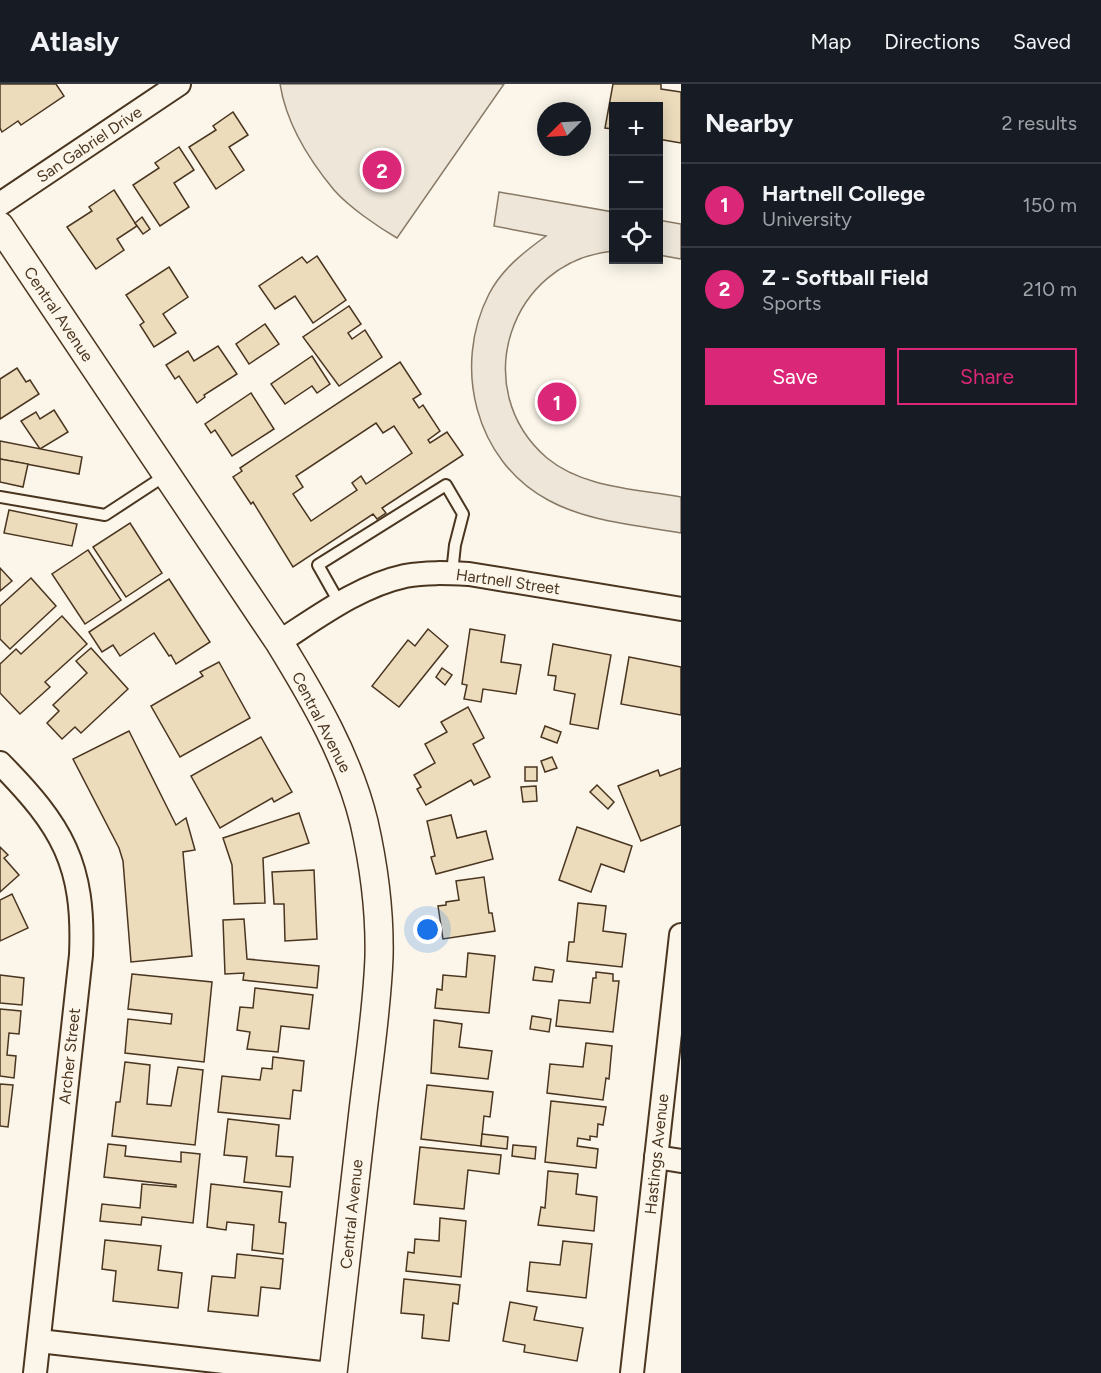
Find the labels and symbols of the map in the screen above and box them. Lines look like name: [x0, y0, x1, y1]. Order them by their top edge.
street label: San Gabriel Drive: [33, 102, 146, 187]
north arrow: [537, 102, 591, 156]
pin: 2: [362, 148, 401, 193]
street label: Central Avenue: [20, 263, 97, 366]
pin: 1: [538, 380, 576, 424]
street label: Hartnell Street: [455, 565, 561, 598]
street label: Central Avenue: [288, 669, 355, 776]
your location: [413, 915, 442, 944]
street label: Archer Street: [55, 1007, 84, 1105]
street label: Hastings Avenue: [641, 1093, 672, 1215]
street label: Central Avenue: [336, 1158, 367, 1270]

